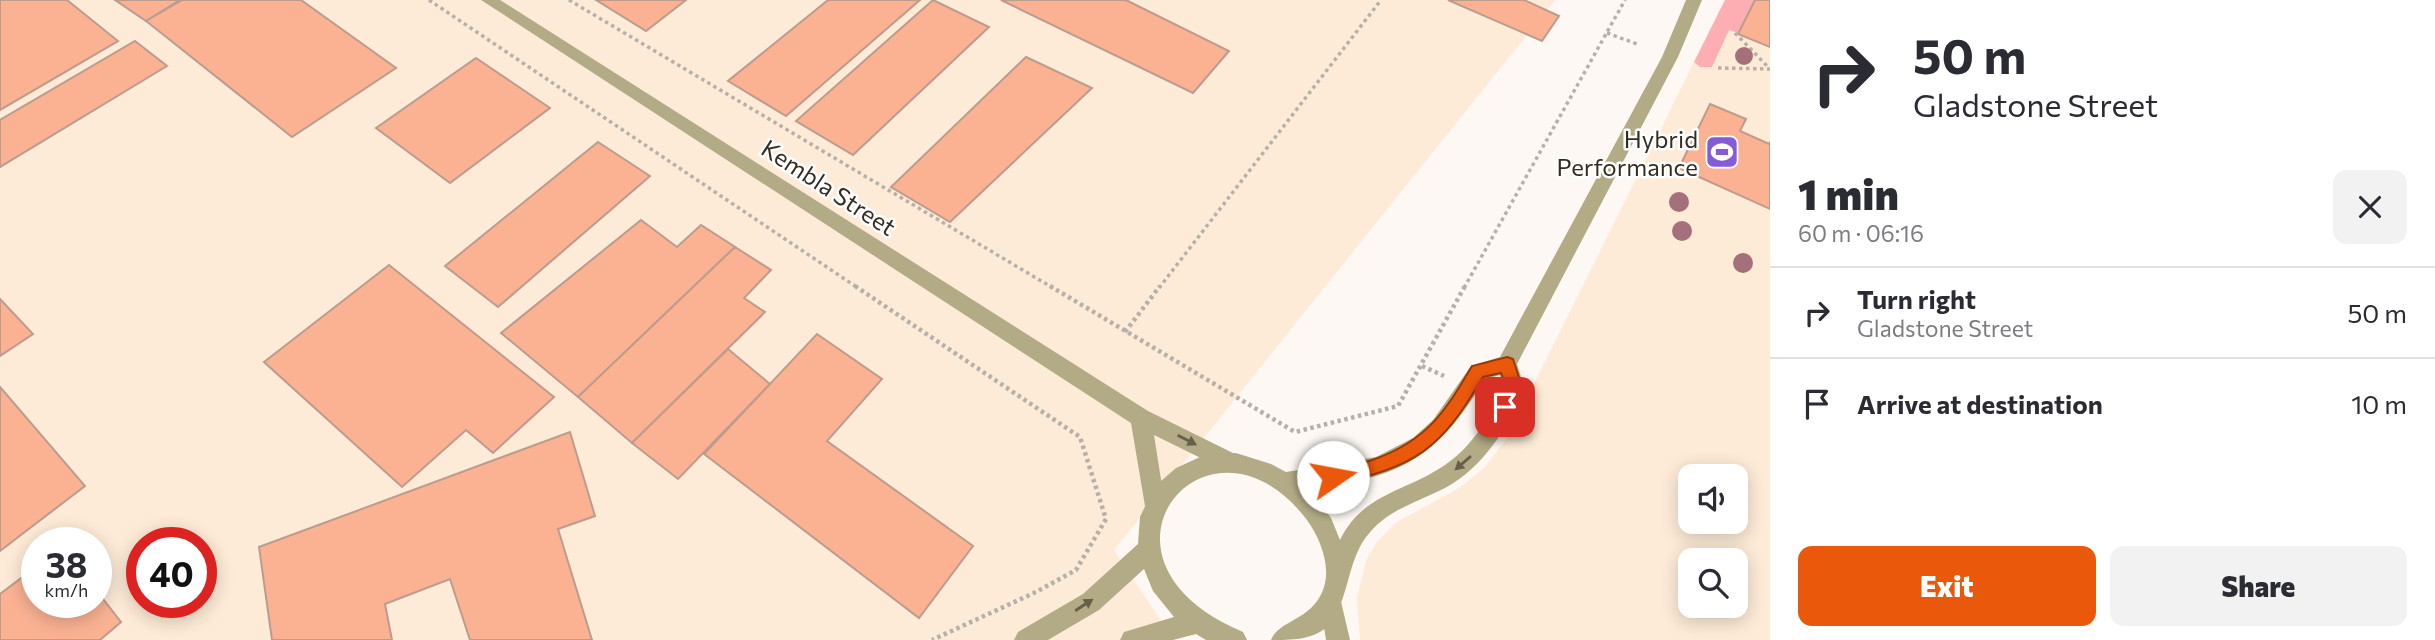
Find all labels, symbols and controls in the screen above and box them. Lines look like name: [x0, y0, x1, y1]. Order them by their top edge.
text: 50 m: [1913, 24, 2026, 84]
icon: right: [1798, 28, 1889, 119]
text: Gladstone Street: [1913, 84, 2158, 124]
place label: Hybrid Performance: [1557, 124, 1698, 181]
street label: Kembla Street: [756, 133, 902, 241]
sports icon: Hybrid Performance: [1703, 133, 1741, 171]
text: 1 min: [1798, 167, 1899, 219]
button: close: [2333, 170, 2407, 244]
text: 60 m · 06:16: [1798, 219, 1924, 247]
text: Turn right: [1857, 283, 1976, 314]
icon: right: [1798, 294, 1836, 332]
text: 50 m: [2347, 297, 2407, 328]
text: Gladstone Street: [1857, 314, 2033, 342]
pin: [1475, 377, 1535, 437]
icon: arrive: [1798, 385, 1836, 423]
icon: arrive: [1486, 388, 1524, 426]
text: Arrive at destination: [1857, 388, 2103, 419]
text: 10 m: [2351, 388, 2407, 419]
one-way arrow: [1177, 435, 1197, 446]
position arrow: [1296, 440, 1370, 514]
one-way arrow: [1455, 455, 1472, 470]
map controls: [1678, 464, 1748, 618]
button: sound: [1678, 464, 1748, 534]
speed limit sign: 40: [126, 527, 217, 618]
text: 38: [45, 542, 88, 585]
button: Exit: [1798, 546, 2096, 626]
button: Share: [2110, 546, 2407, 626]
button: search: [1678, 548, 1748, 618]
text: km/h: [45, 579, 88, 601]
one-way arrow: [1075, 598, 1093, 612]

